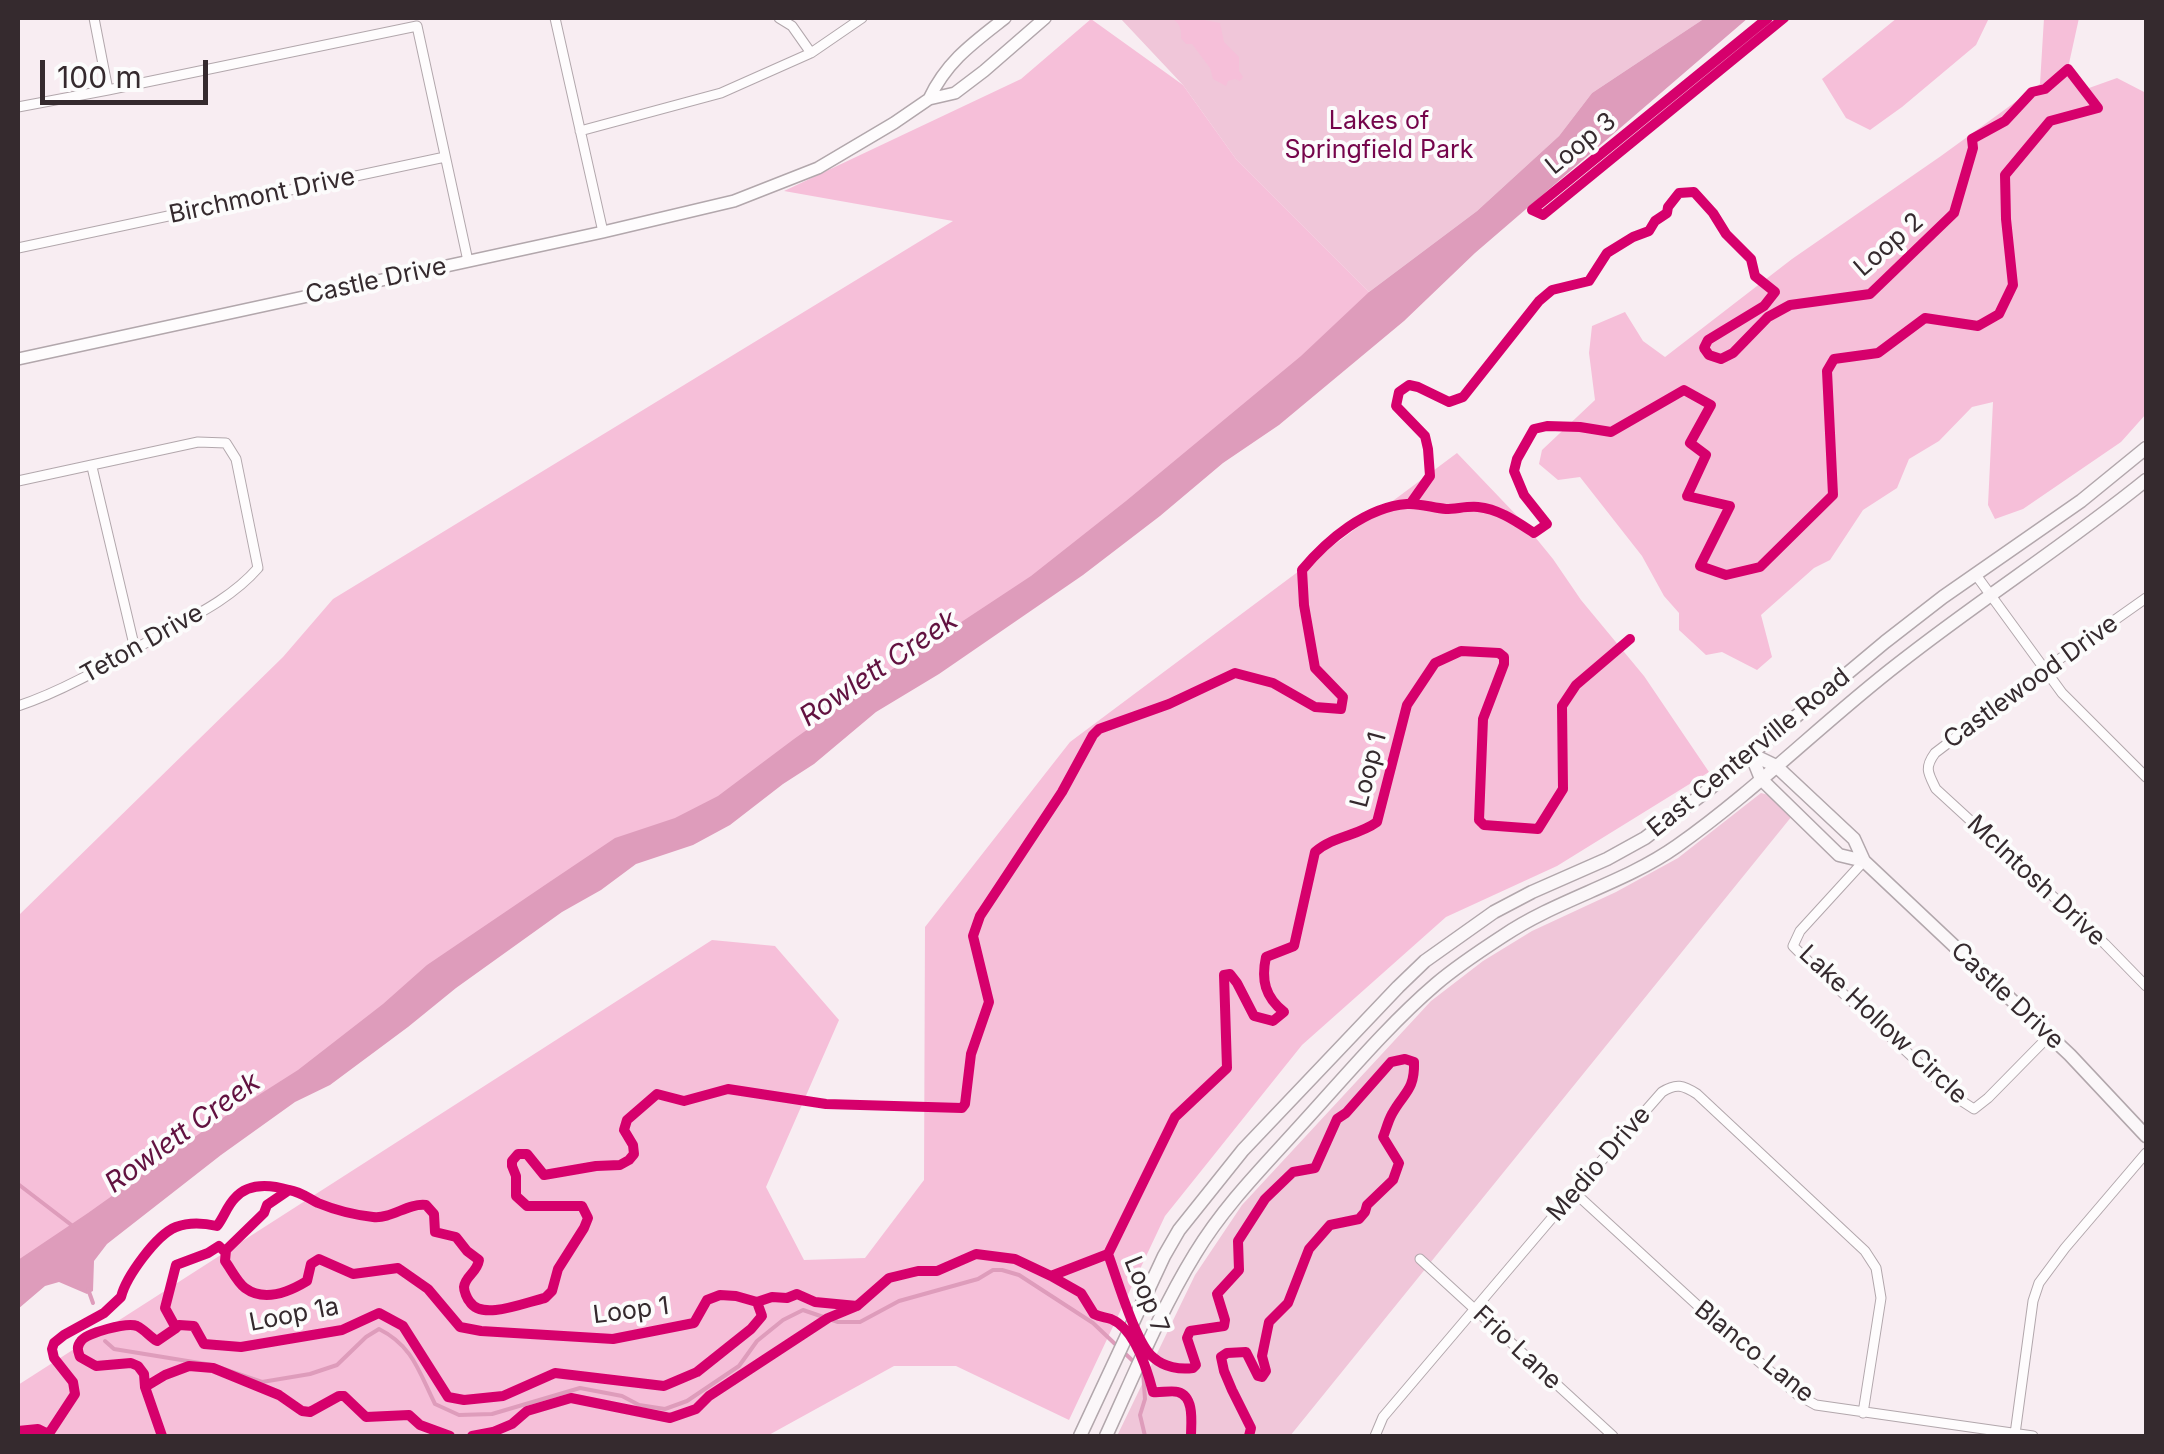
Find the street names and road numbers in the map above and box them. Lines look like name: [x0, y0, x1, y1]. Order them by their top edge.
street label: Loop 3: [1540, 107, 1622, 181]
street label: Birchmont Drive: [166, 162, 358, 230]
street label: Loop 2: [1848, 207, 1930, 283]
street label: Castle Drive: [303, 251, 449, 311]
street label: Teton Drive: [75, 598, 209, 690]
street label: Castlewood Drive: [1938, 609, 2124, 755]
street label: East Centerville Road: [1642, 662, 1856, 844]
street label: Loop 1: [1345, 729, 1393, 811]
street label: McIntosh Drive: [1961, 809, 2111, 953]
street label: Castle Drive: [1944, 936, 2070, 1056]
street label: Lake Hollow Circle: [1793, 939, 1973, 1111]
street label: Medio Drive: [1541, 1100, 1657, 1228]
street label: Loop 7: [1117, 1252, 1175, 1338]
street label: Loop 1: [591, 1291, 671, 1331]
street label: Loop 1a: [247, 1292, 341, 1338]
street label: Blanco Lane: [1688, 1295, 1820, 1409]
street label: Frio Lane: [1467, 1300, 1567, 1396]

